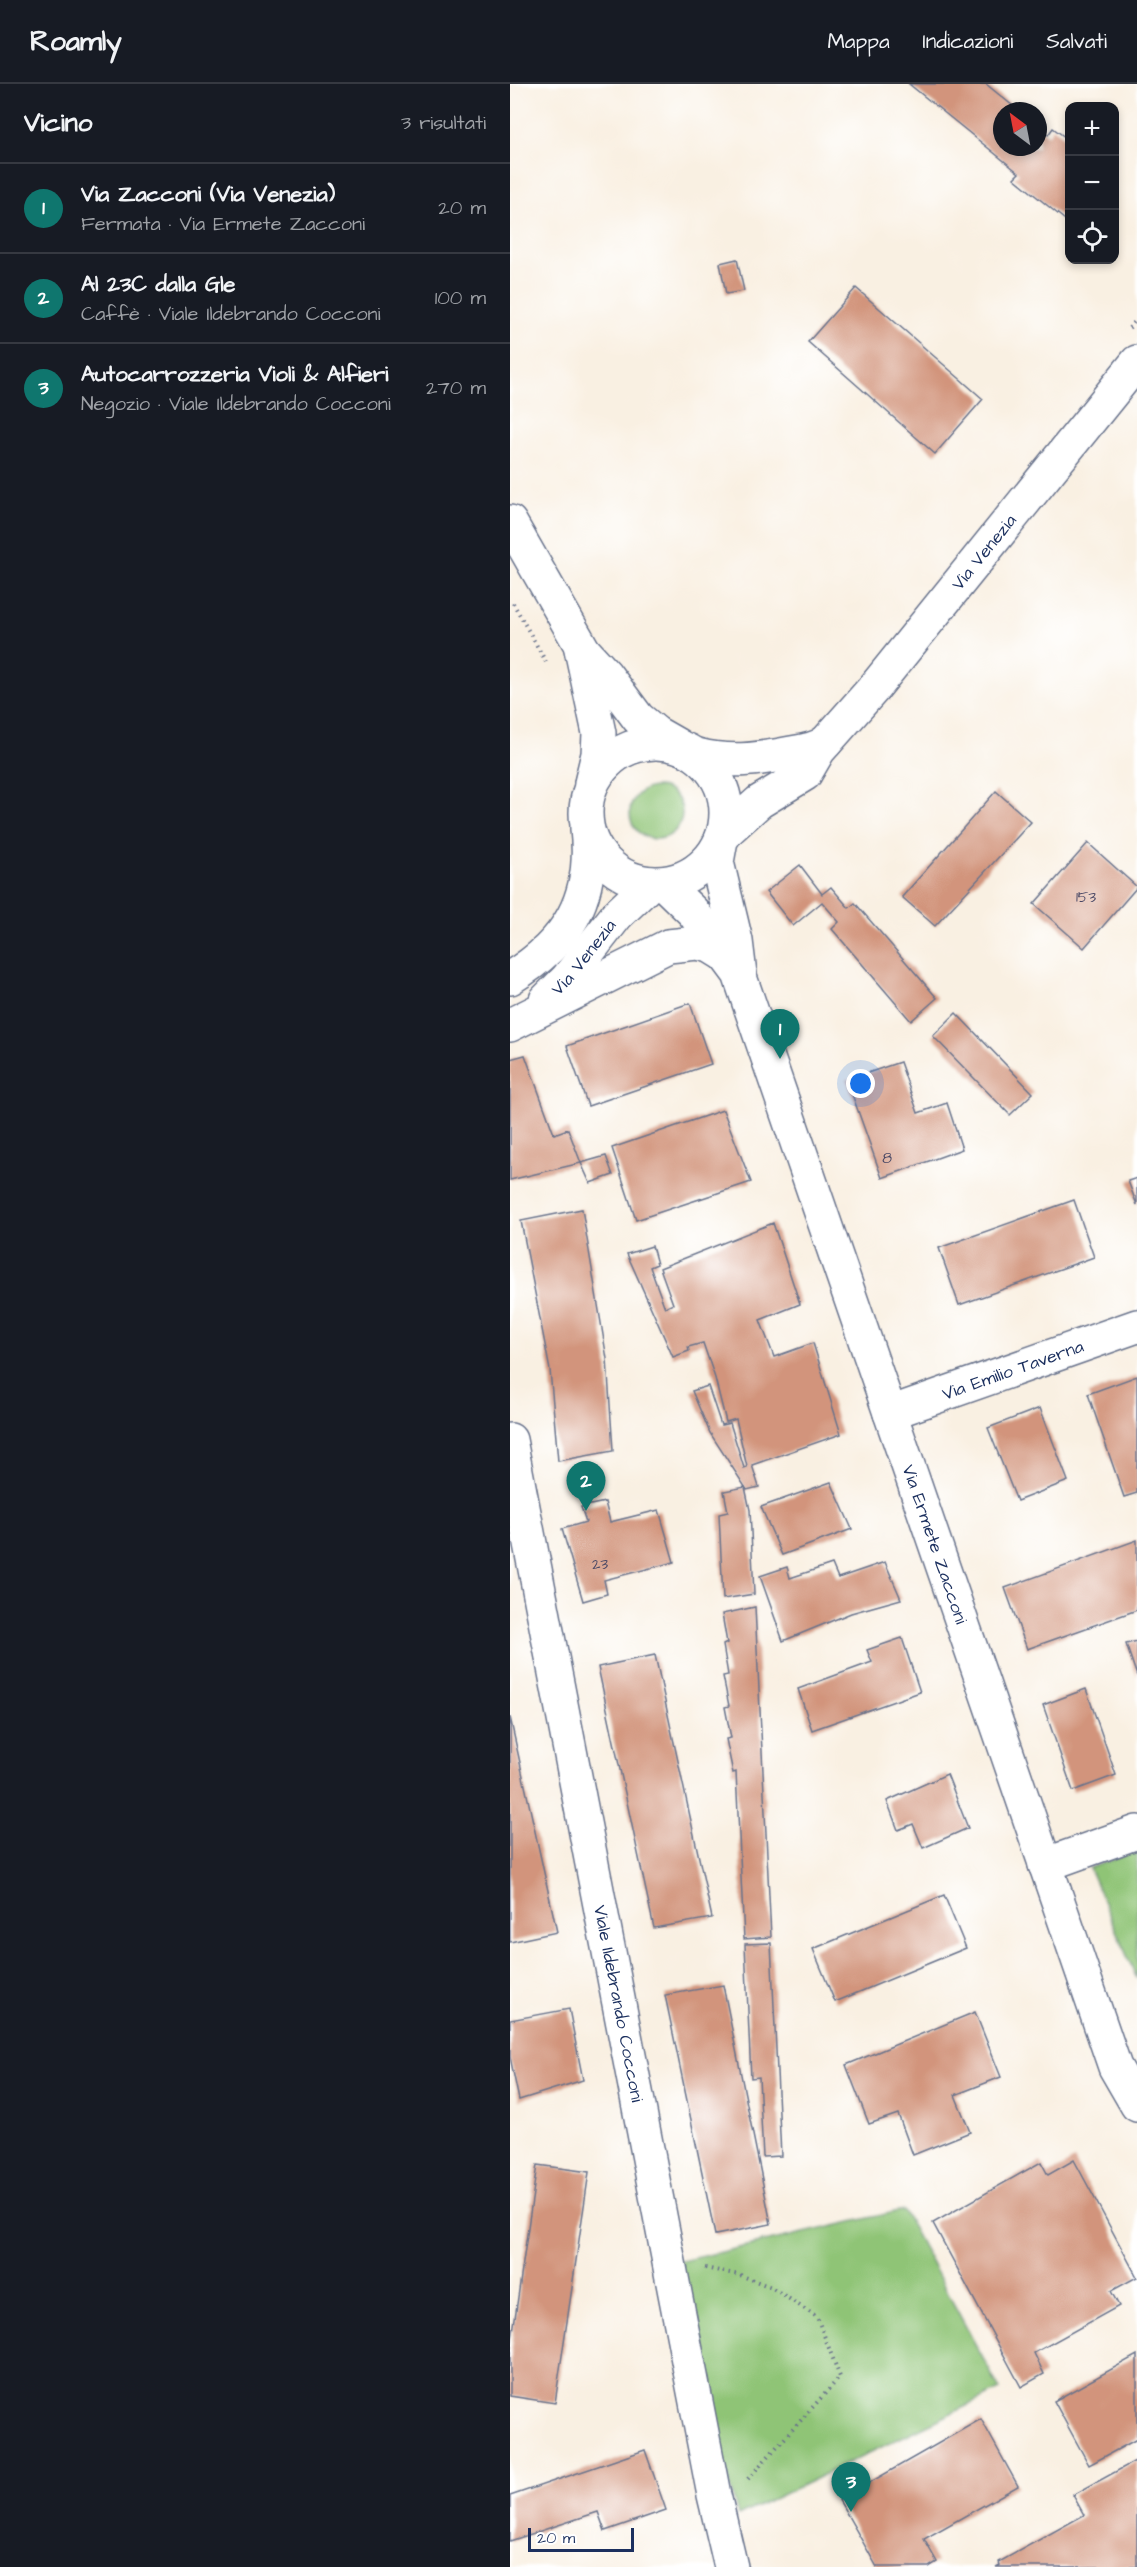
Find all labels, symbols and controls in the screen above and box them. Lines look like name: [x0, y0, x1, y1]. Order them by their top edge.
text: Roamly: [30, 22, 122, 61]
text: Mappa: [827, 27, 890, 56]
text: Indicazioni: [923, 27, 1013, 56]
text: Salvati: [1046, 27, 1107, 56]
north arrow: [993, 102, 1047, 156]
map controls: [1065, 102, 1119, 264]
button: +: [1065, 102, 1119, 156]
text: Vicino: [24, 105, 92, 141]
text: 3 risultati: [401, 109, 486, 137]
button: −: [1065, 156, 1119, 210]
text: Via Zacconi (Via Venezia): [81, 179, 335, 210]
text: 1: [42, 194, 45, 222]
text: 20 m: [438, 194, 486, 222]
text: Fermata · Via Ermete Zacconi: [81, 210, 365, 238]
button: locate: [1065, 210, 1119, 264]
text: Al 23C dalla Gle: [81, 269, 236, 300]
text: 2: [38, 284, 49, 312]
text: 100 m: [435, 284, 486, 312]
text: Caffè · Viale Ildebrando Cocconi: [81, 300, 381, 328]
text: Autocarrozzeria Violi & Alfieri: [81, 359, 388, 390]
text: 3: [38, 374, 49, 402]
text: 270 m: [426, 374, 486, 402]
text: Negozio · Viale Ildebrando Cocconi: [81, 390, 391, 418]
street label: Via Venezia: [946, 509, 1022, 596]
house number: 153: [1076, 887, 1096, 908]
street label: Via Venezia: [546, 914, 622, 1001]
pin: 1: [760, 1010, 800, 1059]
your location: [846, 1069, 875, 1098]
house number: 8: [882, 1148, 892, 1169]
street label: Via Emilio Taverna: [939, 1334, 1087, 1407]
street label: Via Ermete Zacconi: [896, 1461, 974, 1628]
pin: 2: [566, 1462, 606, 1511]
house number: 23: [592, 1554, 608, 1575]
street label: Viale Ildebrando Cocconi: [587, 1903, 650, 2104]
pin: 3: [832, 2462, 870, 2512]
scale bar: [528, 2525, 634, 2552]
text: 20 m: [537, 2527, 575, 2549]

